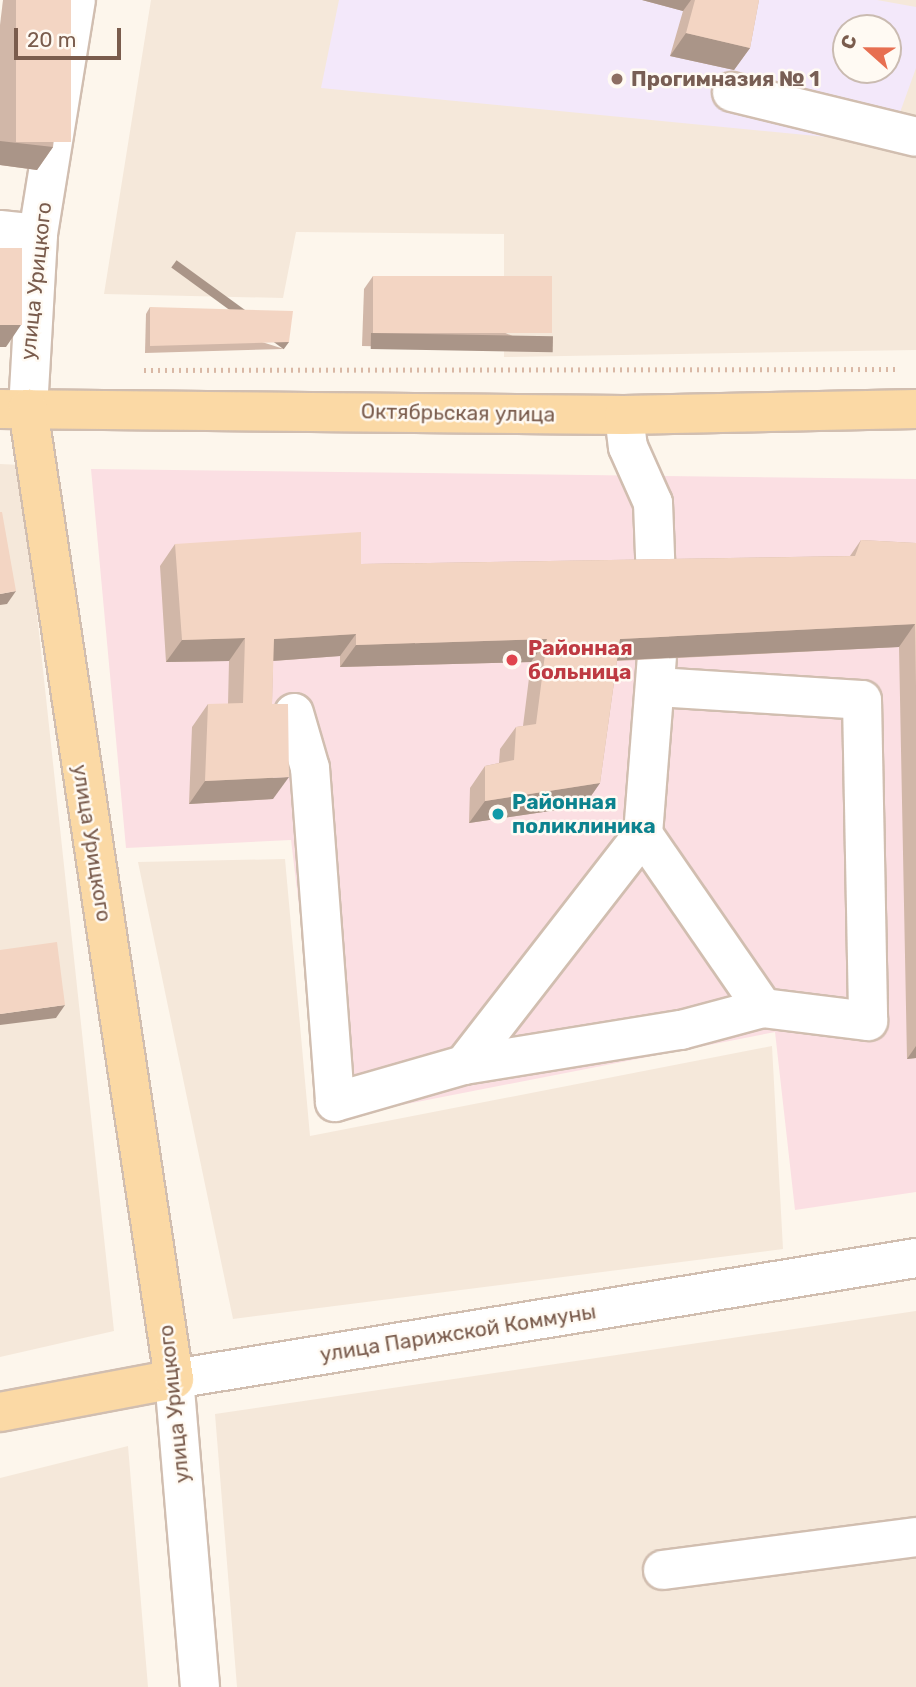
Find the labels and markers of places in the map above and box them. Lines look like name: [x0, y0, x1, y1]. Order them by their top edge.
place label: Прогимназия № 1: [631, 66, 820, 92]
marker: Прогимназия № 1: [609, 71, 625, 87]
place label: Районная больница: [528, 635, 633, 685]
marker: Районная больница: [502, 650, 522, 670]
place label: Районная поликлиника: [512, 789, 656, 839]
marker: Районная поликлиника: [490, 806, 506, 822]

